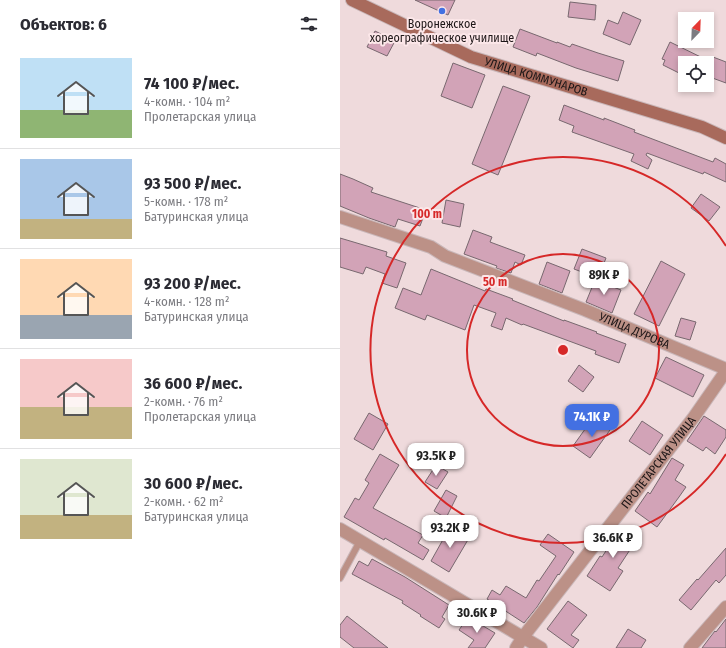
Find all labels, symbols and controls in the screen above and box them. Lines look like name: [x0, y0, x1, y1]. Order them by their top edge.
marker: Воронежское хореографическое училище: [437, 6, 447, 16]
north arrow: [678, 12, 714, 48]
map controls: [678, 12, 714, 92]
icon: filters: [298, 13, 320, 35]
text: Объектов: 6: [20, 14, 107, 35]
place label: Воронежское хореографическое училище: [370, 17, 514, 45]
street label: УЛИЦА КОММУНАРОВ: [482, 54, 590, 99]
button: locate: [678, 56, 714, 92]
text: 74 100 ₽/мес.: [144, 73, 239, 94]
icon: home: [52, 74, 100, 122]
text: 4-комн. · 104 m²: [144, 94, 230, 109]
text: Пролетарская улица: [144, 109, 256, 124]
text: 93 500 ₽/мес.: [144, 173, 241, 194]
icon: home: [52, 175, 100, 223]
text: 5-комн. · 178 m²: [144, 194, 228, 209]
text: 100 m: [412, 207, 442, 221]
text: Батуринская улица: [144, 209, 249, 224]
pin: 89K ₽: [576, 262, 632, 296]
text: 89K ₽: [589, 267, 619, 282]
text: 93 200 ₽/мес.: [144, 273, 241, 294]
icon: home: [52, 275, 100, 323]
text: 50 m: [483, 275, 507, 289]
text: 4-комн. · 128 m²: [144, 294, 229, 309]
text: Батуринская улица: [144, 309, 249, 324]
street label: УЛИЦА ДУРОВА: [596, 309, 673, 352]
centre of rings: [556, 343, 570, 357]
text: 36 600 ₽/мес.: [144, 373, 242, 394]
icon: home: [52, 375, 100, 423]
text: 2-комн. · 76 m²: [144, 394, 223, 409]
pin: 74.1K ₽: [555, 404, 629, 438]
text: Пролетарская улица: [144, 409, 256, 424]
text: 74.1K ₽: [574, 409, 610, 424]
street label: ПРОЛЕТАРСКАЯ УЛИЦА: [618, 413, 699, 511]
pin: 93.5K ₽: [399, 443, 473, 477]
text: 93.5K ₽: [416, 448, 456, 463]
text: 30 600 ₽/мес.: [144, 473, 243, 494]
icon: home: [52, 475, 100, 523]
text: 2-комн. · 62 m²: [144, 494, 224, 509]
text: Батуринская улица: [144, 509, 249, 524]
pin: 93.2K ₽: [413, 515, 487, 549]
text: 93.2K ₽: [431, 520, 469, 535]
pin: 36.6K ₽: [576, 525, 650, 559]
text: 36.6K ₽: [593, 530, 633, 545]
pin: 30.6K ₽: [440, 600, 514, 634]
text: 30.6K ₽: [457, 605, 497, 620]

